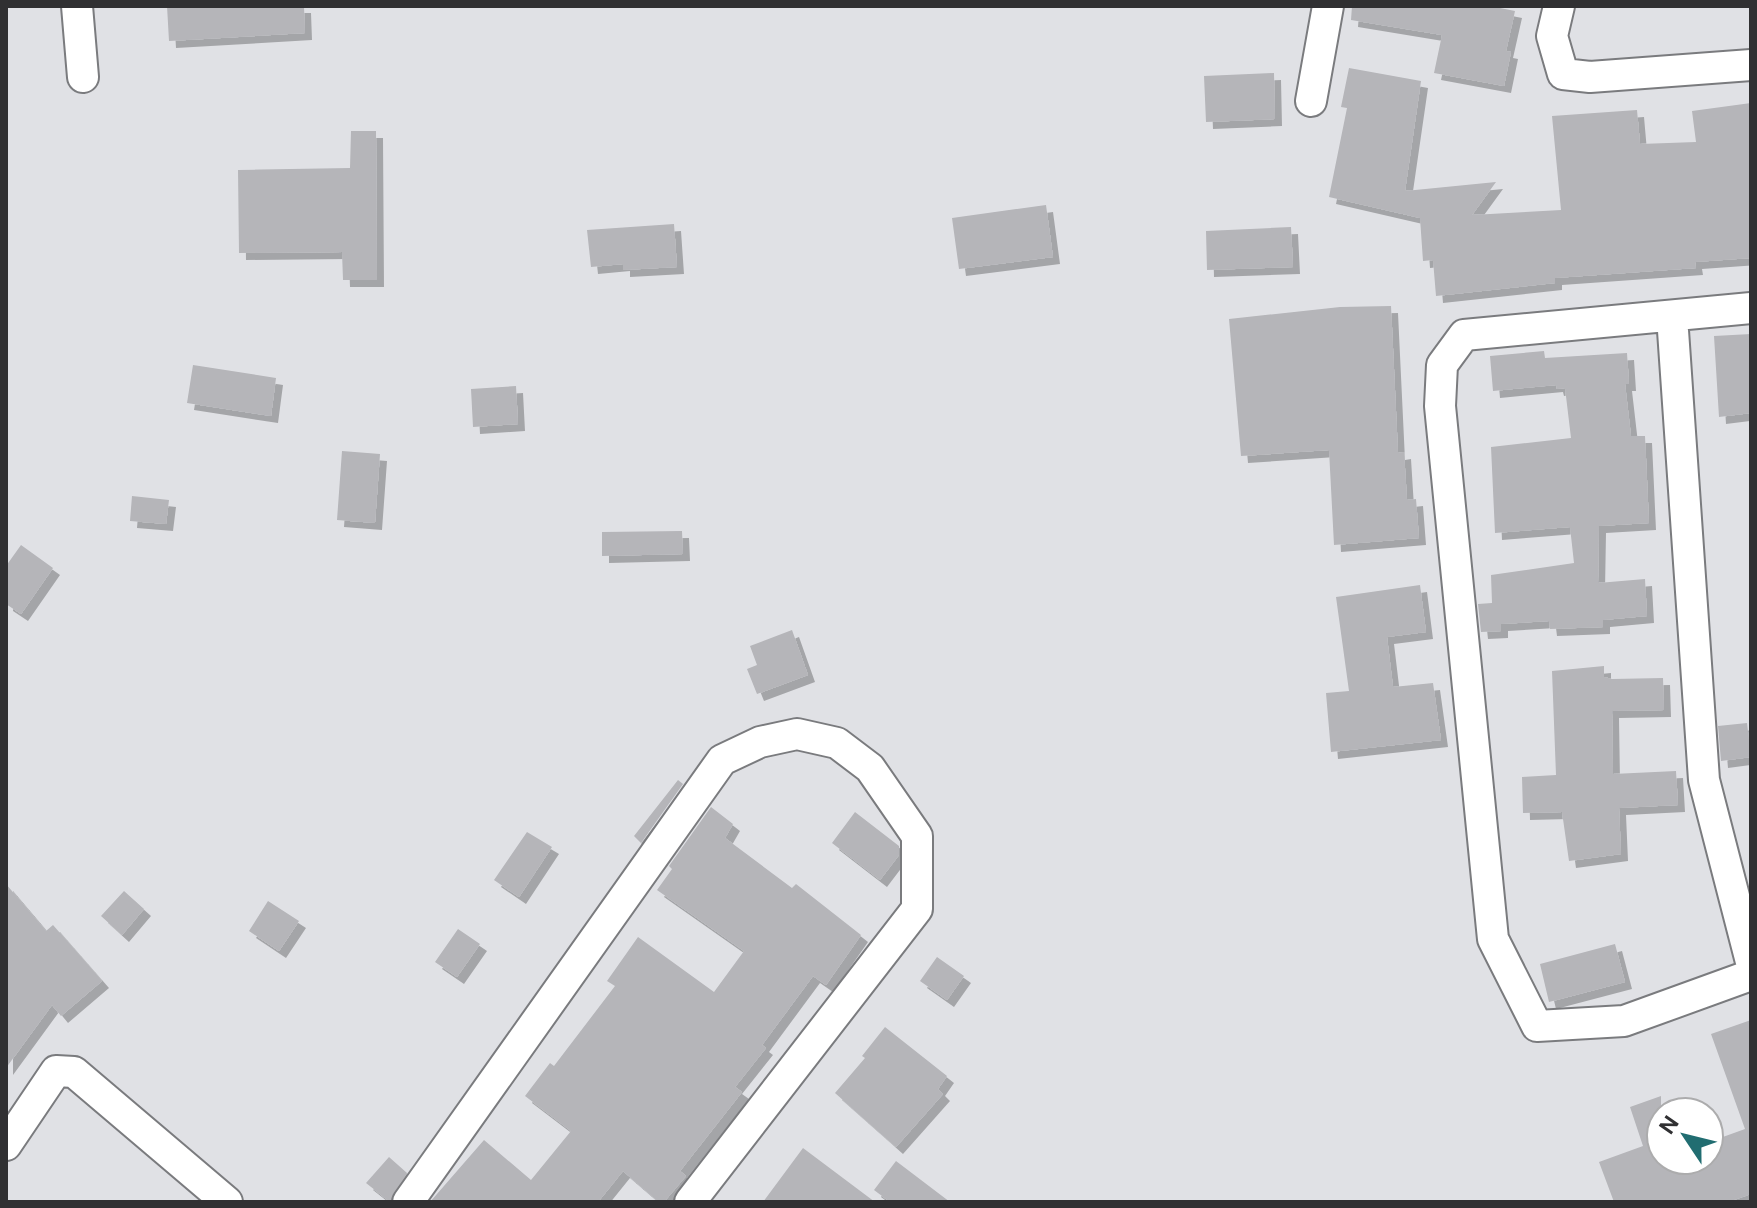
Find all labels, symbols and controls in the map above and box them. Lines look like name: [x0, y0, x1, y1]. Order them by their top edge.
north arrow: [1645, 1096, 1725, 1176]
text: N: [1653, 1110, 1686, 1140]

